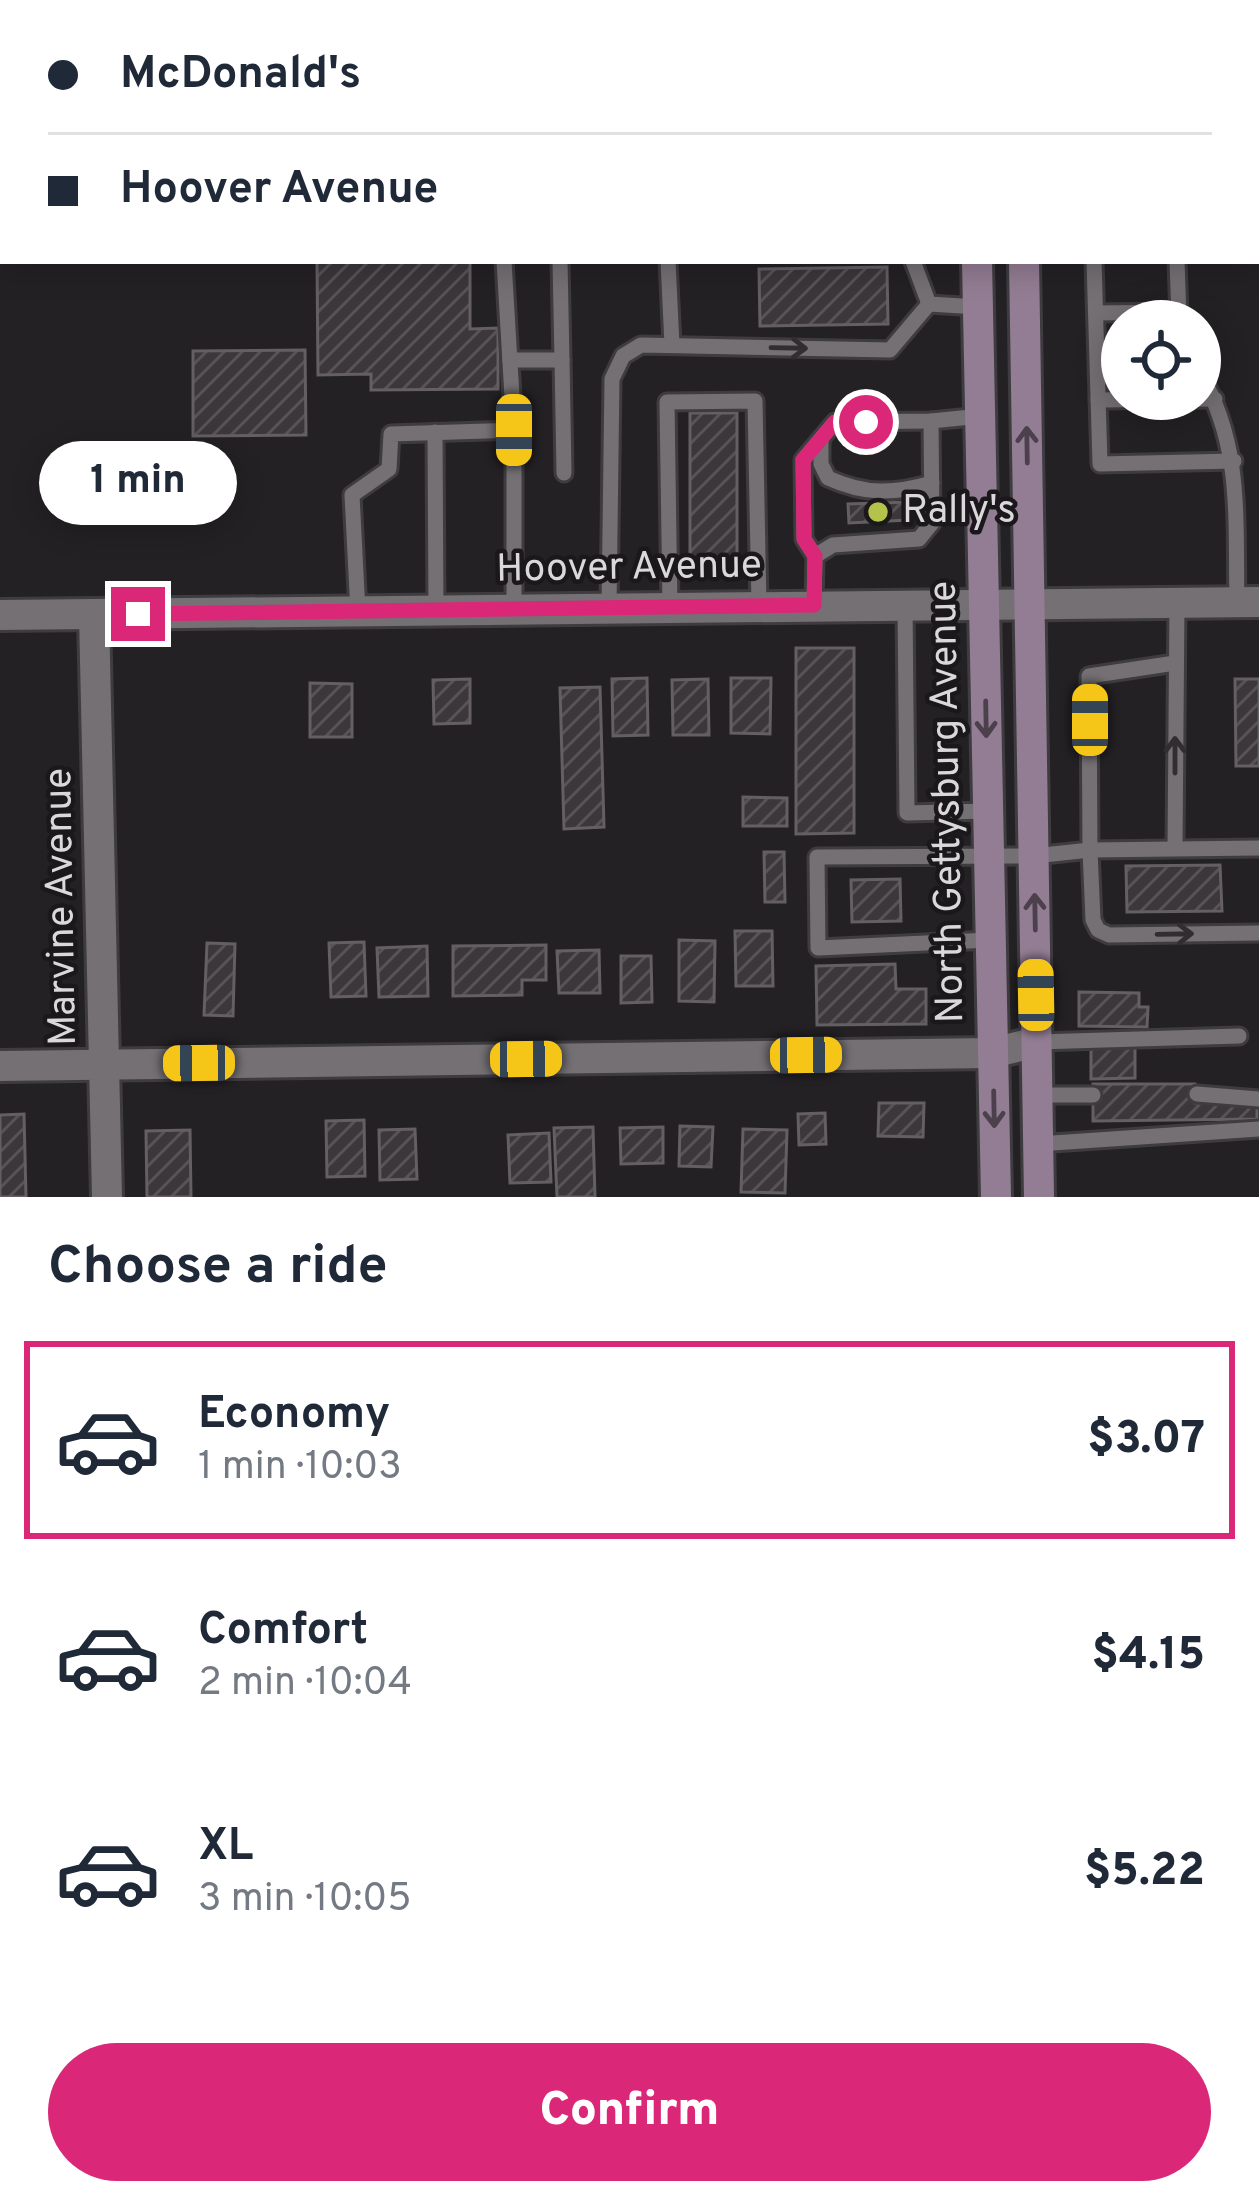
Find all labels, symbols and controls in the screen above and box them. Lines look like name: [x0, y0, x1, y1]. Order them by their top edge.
text: McDonald's: [120, 47, 361, 104]
text: Hoover Avenue: [120, 162, 438, 219]
map controls: [1101, 300, 1221, 420]
button: locate: [1101, 300, 1221, 420]
one-way arrow: [769, 336, 808, 359]
car: [496, 394, 532, 466]
route start: [839, 395, 893, 449]
one-way arrow: [1016, 426, 1038, 465]
callout: 1 min: [39, 440, 237, 524]
text: 1 min: [90, 458, 186, 507]
place label: Rally's: [902, 488, 1016, 537]
marker: Rally's: [865, 499, 891, 525]
street label: Hoover Avenue: [496, 542, 762, 596]
street label: North Gettysburg Avenue: [921, 581, 977, 1023]
route end: [111, 587, 165, 641]
car: [1072, 684, 1108, 756]
one-way arrow: [975, 699, 998, 738]
one-way arrow: [1164, 736, 1186, 775]
street label: Marvine Avenue: [36, 768, 90, 1046]
one-way arrow: [1023, 893, 1046, 932]
one-way arrow: [1155, 923, 1194, 946]
car: [1017, 959, 1055, 1031]
car: [770, 1036, 842, 1074]
car: [490, 1040, 562, 1078]
car: [163, 1044, 235, 1082]
one-way arrow: [982, 1089, 1005, 1128]
text: Choose a ride: [48, 1234, 388, 1303]
icon: car: [54, 1386, 162, 1494]
text: Economy: [198, 1387, 390, 1444]
text: $3.07: [1087, 1412, 1205, 1469]
text: 1 min · 10:03: [198, 1444, 402, 1493]
icon: car: [54, 1602, 162, 1710]
text: Comfort: [198, 1603, 368, 1660]
text: $4.15: [1091, 1628, 1205, 1685]
text: 2 min · 10:04: [198, 1660, 412, 1709]
icon: car: [54, 1818, 162, 1926]
text: XL: [198, 1819, 253, 1876]
text: $5.22: [1084, 1844, 1205, 1901]
text: 3 min · 10:05: [198, 1876, 412, 1925]
button: Confirm: [48, 2043, 1211, 2181]

